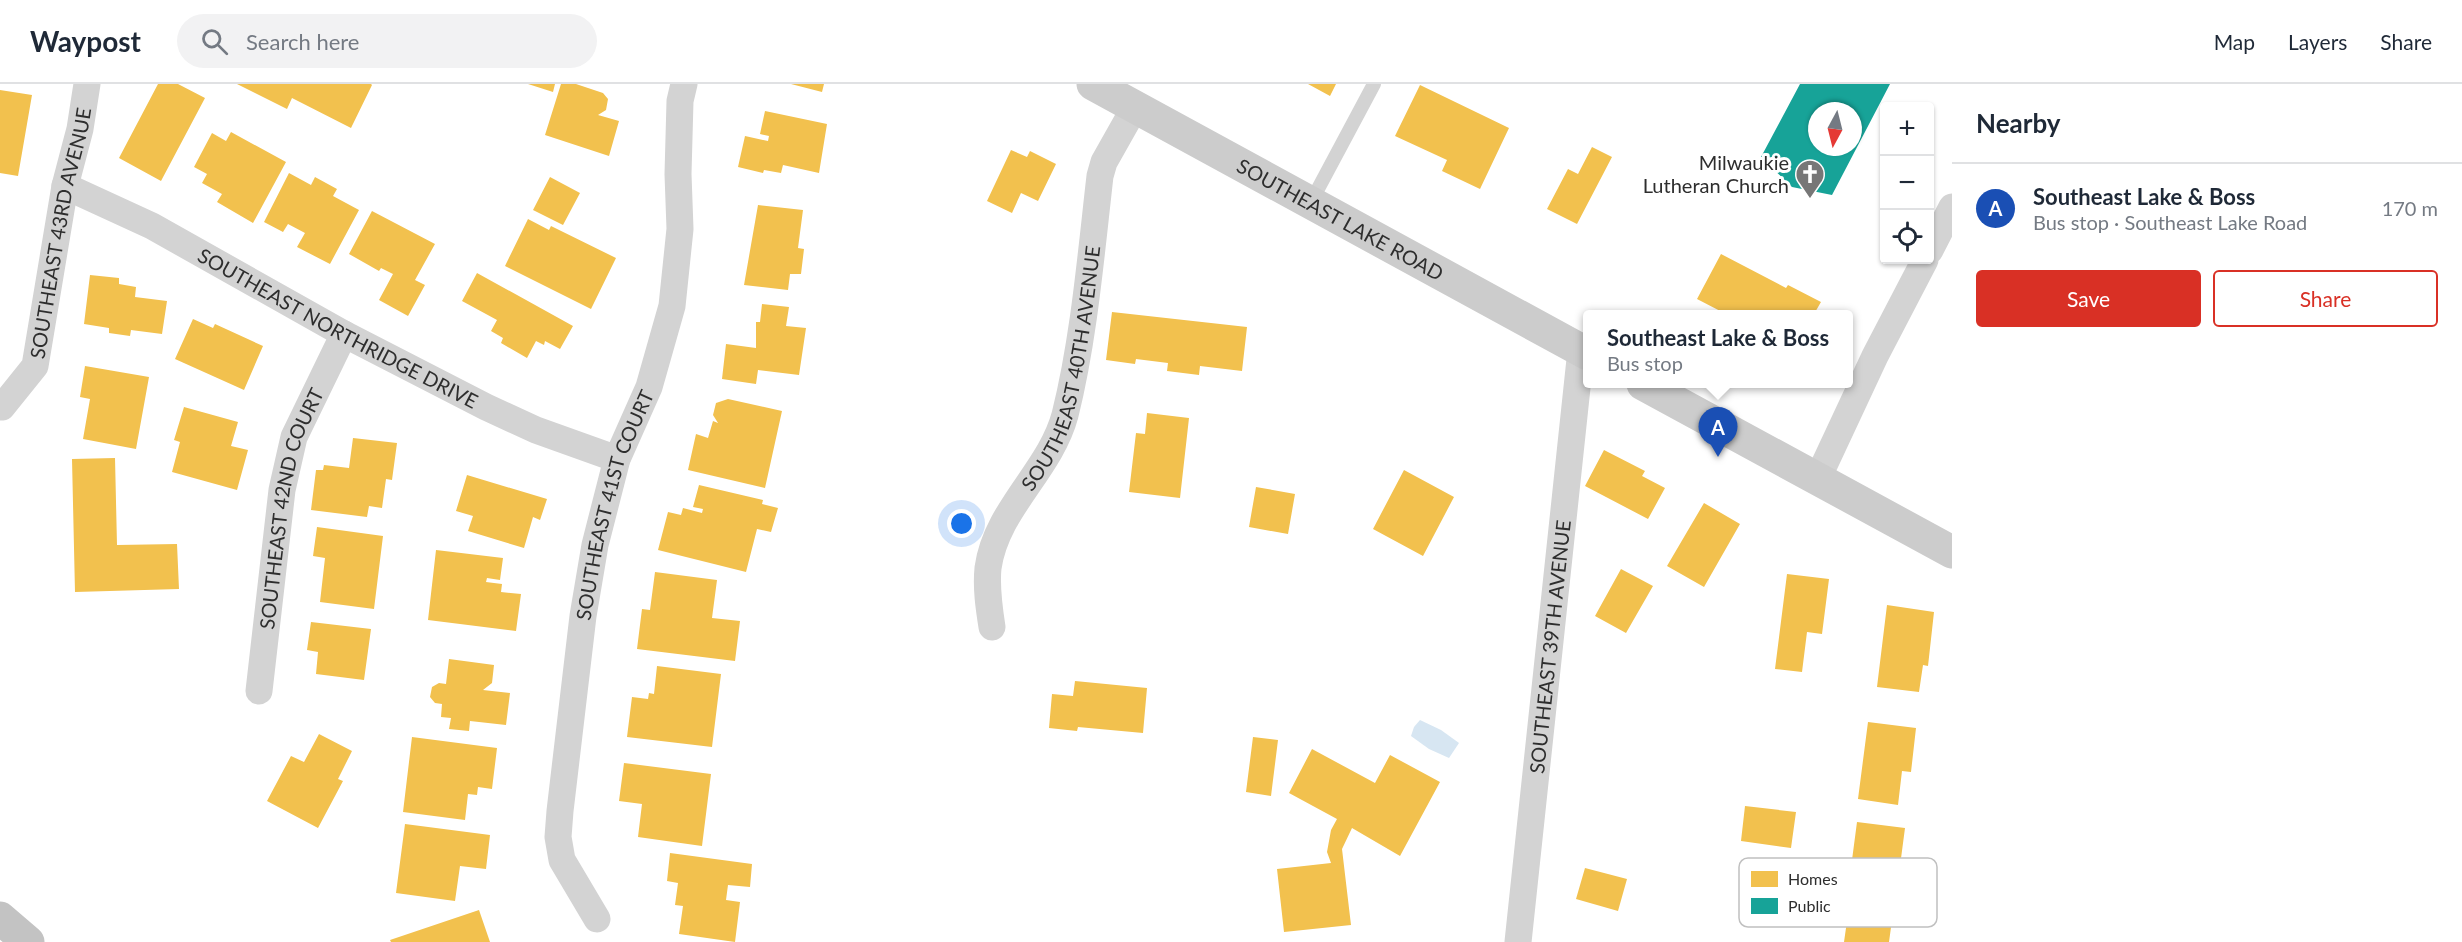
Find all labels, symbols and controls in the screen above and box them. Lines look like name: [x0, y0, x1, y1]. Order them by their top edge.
search box: [177, 14, 597, 68]
text: Waypost: [30, 24, 141, 58]
icon: search: [198, 25, 231, 58]
text: Search here: [246, 28, 359, 55]
text: Map: [2214, 29, 2255, 54]
text: Layers: [2288, 29, 2347, 54]
text: Share: [2380, 29, 2432, 54]
north arrow: [1808, 102, 1862, 156]
map controls: [1880, 102, 1934, 264]
button: +: [1880, 102, 1934, 156]
street label: SOUTHEAST 43RD AVENUE: [24, 106, 95, 360]
text: Nearby: [1976, 107, 2061, 139]
place label: Milwaukie Lutheran Church: [1643, 150, 1789, 197]
street label: SOUTHEAST LAKE ROAD: [1233, 153, 1448, 285]
button: −: [1880, 156, 1934, 210]
church icon: Milwaukie Lutheran Church: [1794, 158, 1826, 200]
text: Southeast Lake & Boss: [2033, 183, 2255, 210]
text: A: [1989, 196, 2002, 220]
text: 170 m: [2382, 196, 2438, 220]
button: locate: [1880, 210, 1934, 264]
text: Bus stop · Southeast Lake Road: [2033, 210, 2307, 234]
street label: SOUTHEAST NORTHRIDGE DRIVE: [194, 242, 482, 413]
street label: SOUTHEAST 40TH AVENUE: [1016, 244, 1104, 495]
button: Save: [1976, 270, 2201, 327]
button: Share: [2213, 270, 2438, 327]
popup: [1583, 310, 1853, 388]
text: Southeast Lake & Boss: [1607, 324, 1829, 351]
text: Bus stop: [1607, 351, 1683, 375]
street label: SOUTHEAST 42ND COURT: [254, 384, 328, 631]
street label: SOUTHEAST 41ST COURT: [571, 386, 658, 622]
pin: A: [1698, 408, 1738, 457]
your location: [947, 509, 976, 538]
street label: SOUTHEAST 39TH AVENUE: [1524, 519, 1575, 775]
legend: [1739, 858, 1937, 927]
text: Homes: [1788, 869, 1838, 888]
text: Public: [1788, 896, 1831, 915]

